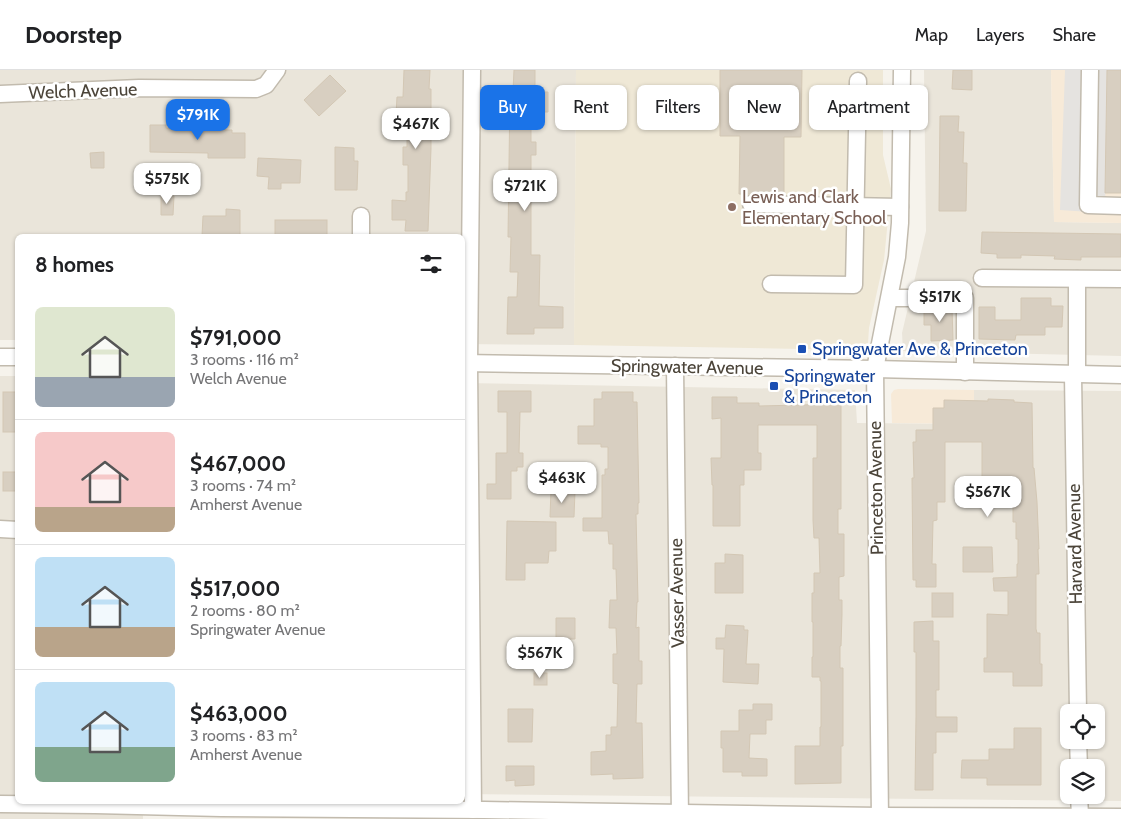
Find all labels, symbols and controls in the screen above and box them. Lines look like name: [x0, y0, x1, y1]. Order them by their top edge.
text: Doorstep: [25, 20, 122, 49]
text: Map: [915, 24, 948, 46]
text: Layers: [976, 24, 1025, 46]
text: Share: [1053, 24, 1096, 46]
street label: Welch Avenue: [28, 78, 138, 104]
chip: Buy: [480, 85, 545, 130]
chip: Rent: [555, 85, 627, 130]
chip: Filters: [637, 85, 719, 130]
chip: New: [729, 85, 799, 130]
chip: Apartment: [809, 85, 928, 130]
pin: $791K: [163, 98, 233, 141]
text: $791K: [177, 105, 219, 124]
pin: $467K: [381, 108, 451, 150]
text: $467K: [393, 114, 439, 133]
pin: $575K: [132, 162, 202, 205]
text: $575K: [145, 169, 189, 188]
pin: $721K: [490, 170, 560, 212]
text: $721K: [504, 176, 546, 195]
place label: Lewis and Clark Elementary School: [742, 186, 887, 229]
marker: Lewis and Clark Elementary School: [726, 201, 738, 213]
icon: filters: [417, 250, 445, 278]
text: 8 homes: [35, 252, 114, 277]
pin: $517K: [905, 280, 975, 323]
text: $517K: [919, 287, 961, 306]
text: $791,000: [190, 325, 282, 350]
icon: home: [75, 327, 135, 387]
place label: Springwater Ave & Princeton: [812, 338, 1028, 360]
marker: Springwater Ave & Princeton: [796, 343, 808, 355]
text: 3 rooms · 116 m²: [190, 350, 299, 369]
street label: Springwater Avenue: [611, 355, 763, 379]
place label: Springwater & Princeton: [784, 365, 876, 408]
text: Welch Avenue: [190, 369, 287, 388]
marker: Springwater & Princeton: [768, 380, 780, 392]
street label: Princeton Avenue: [864, 421, 888, 555]
text: $467,000: [190, 451, 286, 476]
icon: home: [75, 452, 135, 512]
pin: $463K: [527, 462, 597, 504]
text: $463K: [539, 468, 585, 487]
text: 3 rooms · 74 m²: [190, 476, 296, 495]
pin: $567K: [953, 476, 1023, 518]
text: $567K: [965, 482, 1011, 501]
street label: Harvard Avenue: [1063, 483, 1087, 605]
text: Amherst Avenue: [190, 495, 302, 514]
street label: Vasser Avenue: [665, 538, 689, 648]
text: $517,000: [190, 576, 280, 601]
icon: home: [75, 577, 135, 637]
text: 2 rooms · 80 m²: [190, 601, 300, 620]
text: Springwater Avenue: [190, 620, 326, 639]
pin: $567K: [505, 636, 575, 679]
text: $567K: [517, 643, 563, 662]
text: $463,000: [190, 701, 288, 726]
icon: home: [75, 702, 135, 762]
map controls: [1060, 704, 1105, 804]
button: locate: [1060, 704, 1105, 749]
text: 3 rooms · 83 m²: [190, 726, 298, 745]
text: Amherst Avenue: [190, 745, 302, 764]
button: layers: [1060, 759, 1105, 804]

